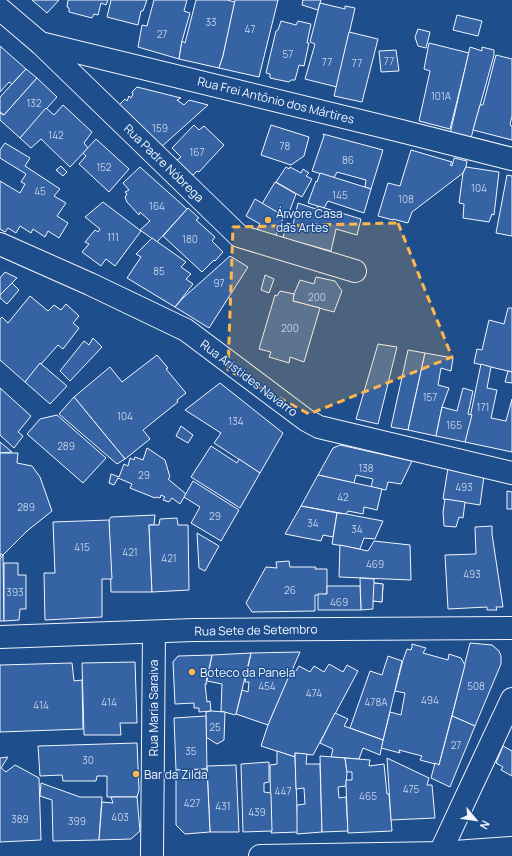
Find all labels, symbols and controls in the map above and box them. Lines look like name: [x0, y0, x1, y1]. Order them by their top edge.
house number: 33: [205, 15, 217, 29]
house number: 47: [245, 22, 255, 36]
house number: 27: [157, 27, 167, 41]
house number: 57: [283, 47, 293, 61]
house number: 77: [384, 54, 394, 68]
house number: 77: [322, 55, 332, 69]
house number: 77: [352, 56, 362, 70]
street label: Rua Frei Antônio dos Mártires: [196, 72, 356, 128]
house number: 101A: [431, 89, 452, 103]
house number: 132: [26, 96, 42, 110]
street label: Rua Padre Nóbrega: [120, 120, 208, 206]
house number: 159: [152, 121, 168, 135]
house number: 142: [48, 128, 64, 142]
house number: 78: [280, 139, 291, 153]
house number: 167: [189, 145, 205, 159]
house number: 86: [342, 153, 354, 167]
house number: 152: [96, 160, 112, 174]
house number: 104: [471, 181, 487, 195]
house number: 45: [34, 184, 46, 198]
house number: 145: [332, 188, 348, 202]
house number: 108: [398, 192, 414, 206]
house number: 164: [149, 199, 165, 213]
place label: Árvore Casa das Artes: [276, 205, 343, 236]
marker: Árvore Casa das Artes: [263, 215, 273, 225]
house number: 111: [107, 230, 119, 244]
house number: 180: [182, 232, 198, 246]
house number: 85: [153, 264, 165, 278]
house number: 97: [213, 276, 225, 290]
house number: 200: [308, 290, 326, 304]
house number: 200: [281, 321, 299, 335]
street label: Rua Aristides Navarro: [197, 336, 301, 420]
house number: 157: [423, 390, 437, 404]
house number: 171: [477, 400, 489, 414]
house number: 104: [117, 409, 133, 423]
house number: 134: [228, 414, 244, 428]
house number: 165: [446, 418, 462, 432]
house number: 289: [57, 439, 75, 453]
house number: 138: [358, 461, 374, 475]
house number: 29: [138, 468, 150, 482]
house number: 493: [455, 480, 473, 494]
house number: 42: [337, 490, 349, 504]
house number: 289: [17, 500, 35, 514]
house number: 29: [209, 509, 221, 523]
house number: 34: [307, 516, 319, 530]
house number: 34: [351, 522, 363, 536]
house number: 415: [74, 540, 90, 554]
house number: 421: [122, 545, 138, 559]
house number: 421: [161, 551, 177, 565]
house number: 469: [366, 557, 384, 571]
house number: 493: [463, 567, 481, 581]
house number: 26: [284, 583, 296, 597]
house number: 393: [6, 585, 24, 599]
house number: 469: [330, 595, 348, 609]
street label: Rua Sete de Setembro: [194, 620, 318, 640]
street label: Rua Maria Saraiva: [145, 660, 162, 756]
place label: Boteco da Panela: [200, 664, 295, 681]
marker: Boteco da Panela: [187, 667, 197, 677]
house number: 454: [258, 679, 276, 693]
house number: 508: [467, 679, 485, 693]
house number: 474: [306, 686, 322, 700]
house number: 494: [421, 693, 439, 707]
house number: 414: [101, 695, 117, 709]
house number: 478A: [364, 695, 388, 709]
house number: 414: [33, 698, 49, 712]
house number: 25: [209, 720, 221, 734]
house number: 27: [451, 738, 461, 752]
house number: 35: [185, 744, 197, 758]
house number: 30: [82, 753, 94, 767]
place label: Bar da Zilda: [144, 766, 208, 783]
marker: Bar da Zilda: [131, 769, 141, 779]
house number: 475: [403, 782, 420, 796]
house number: 447: [275, 784, 291, 798]
house number: 465: [359, 789, 377, 803]
house number: 427: [184, 796, 200, 810]
house number: 431: [215, 799, 231, 813]
north arrow: [456, 800, 496, 840]
house number: 439: [248, 805, 266, 819]
house number: 403: [111, 810, 129, 824]
house number: 389: [11, 812, 29, 826]
house number: 399: [68, 814, 86, 828]
text: N: [477, 818, 494, 832]

